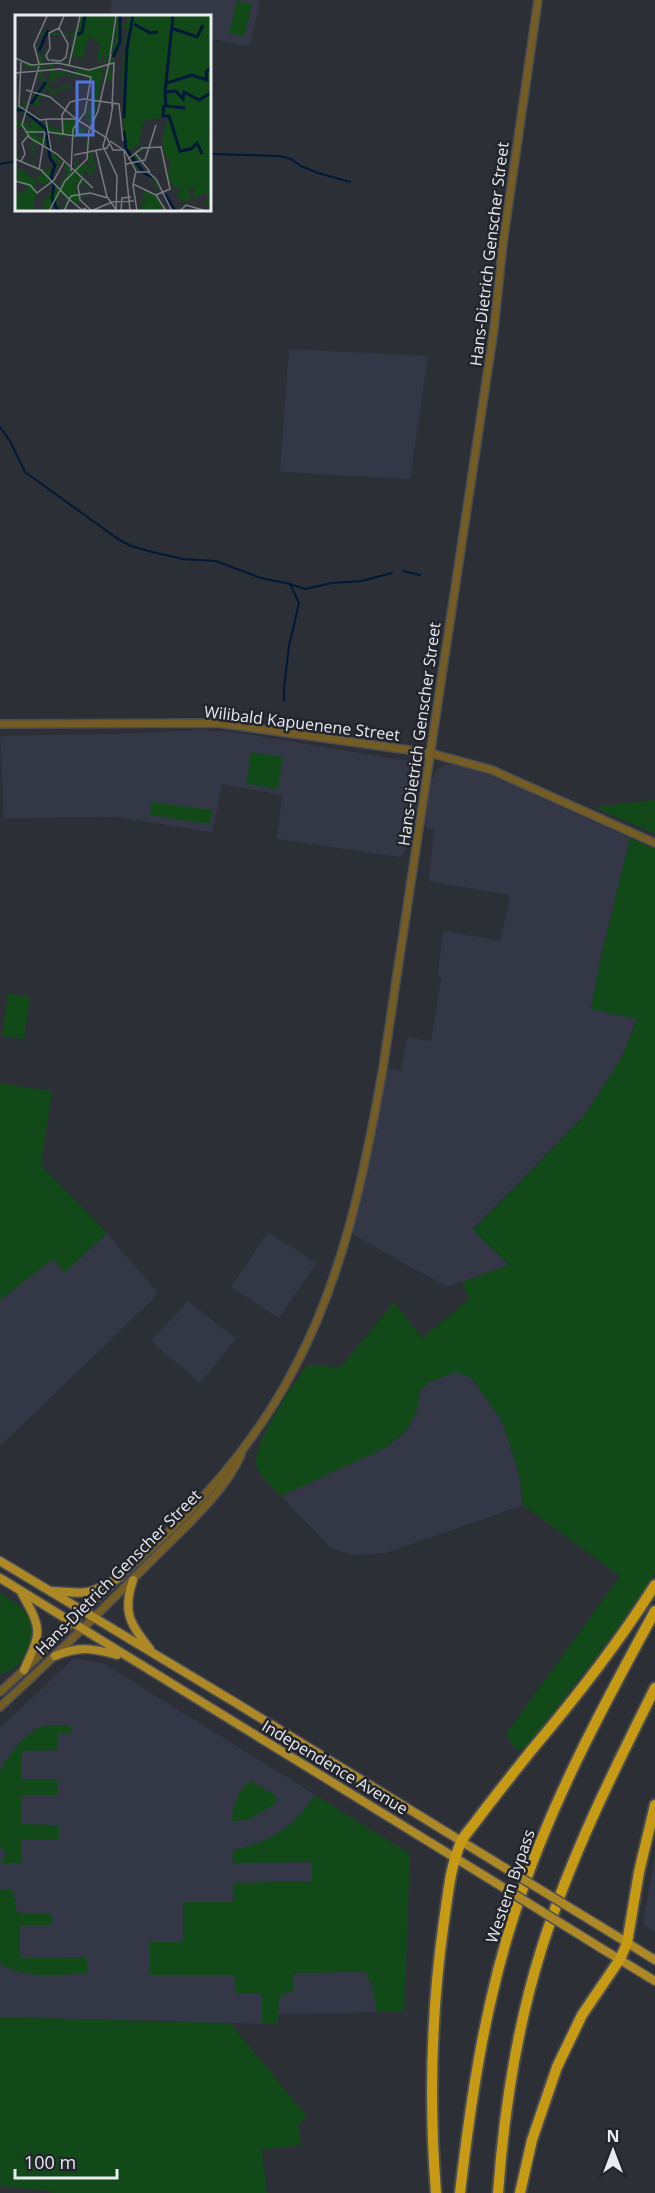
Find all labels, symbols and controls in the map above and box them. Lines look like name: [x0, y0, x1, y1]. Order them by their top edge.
inset map: [15, 15, 212, 212]
street label: Hans-Dietrich Genscher Street: [464, 140, 514, 367]
street label: Hans-Dietrich Genscher Street: [392, 620, 446, 847]
street label: Wilibald Kapuenene Street: [203, 700, 402, 746]
street label: Hans-Dietrich Genscher Street: [30, 1484, 206, 1660]
street label: Independence Avenue: [258, 1715, 412, 1819]
street label: Western Bypass: [480, 1826, 540, 1946]
north arrow: [583, 2121, 643, 2181]
text: N: [606, 2125, 620, 2147]
scale bar: [15, 2142, 117, 2180]
text: 100 m: [24, 2150, 76, 2174]

